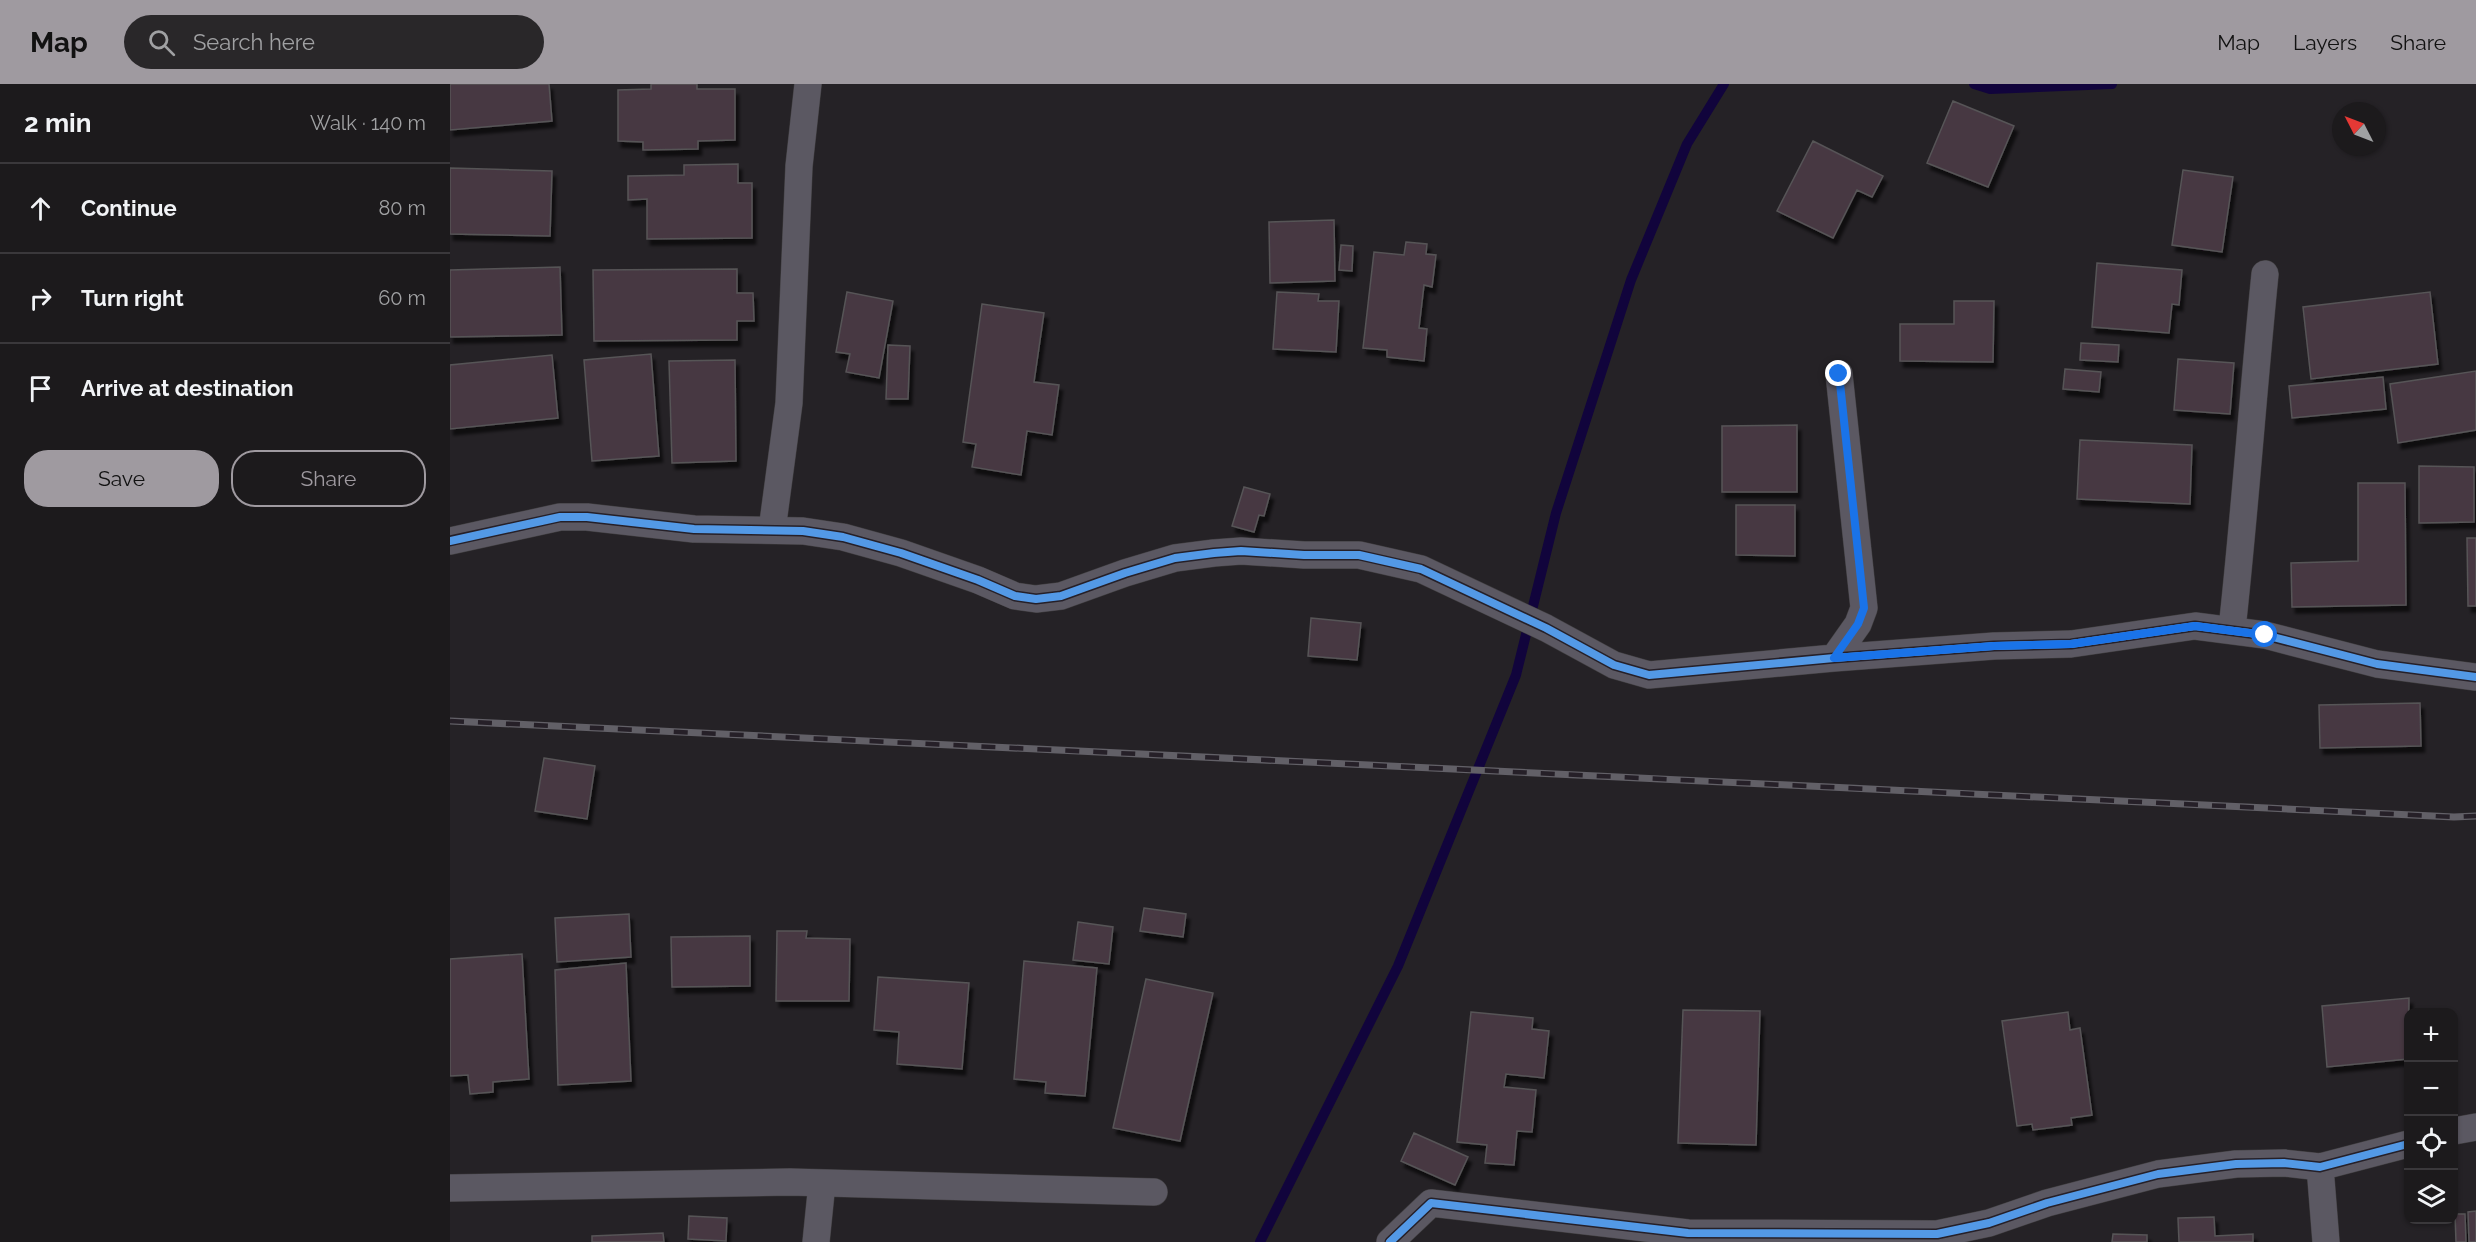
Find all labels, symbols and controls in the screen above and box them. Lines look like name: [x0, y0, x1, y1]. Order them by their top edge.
search box: [124, 15, 544, 69]
text: Map: [30, 26, 88, 59]
icon: search: [145, 26, 178, 59]
text: Search here: [193, 29, 315, 55]
text: Map: [2217, 30, 2260, 55]
text: Layers: [2293, 30, 2357, 55]
text: Share: [2390, 30, 2446, 55]
north arrow: [2332, 102, 2386, 156]
text: 2 min: [24, 108, 91, 138]
text: Walk · 140 m: [310, 111, 426, 135]
icon: ahead: [24, 192, 57, 225]
text: Continue: [81, 195, 177, 221]
text: 80 m: [378, 196, 426, 220]
icon: right: [24, 282, 57, 315]
text: Turn right: [81, 285, 184, 311]
text: 60 m: [378, 286, 426, 310]
route end: [1825, 360, 1851, 386]
icon: arrive: [24, 372, 57, 405]
text: Arrive at destination: [81, 375, 294, 401]
button: Save: [24, 450, 219, 507]
button: Share: [231, 450, 426, 507]
route start: [2251, 621, 2277, 647]
map controls: [2404, 1008, 2458, 1224]
button: +: [2404, 1008, 2458, 1062]
button: −: [2404, 1062, 2458, 1116]
button: locate: [2404, 1116, 2458, 1170]
button: layers: [2404, 1170, 2458, 1224]

